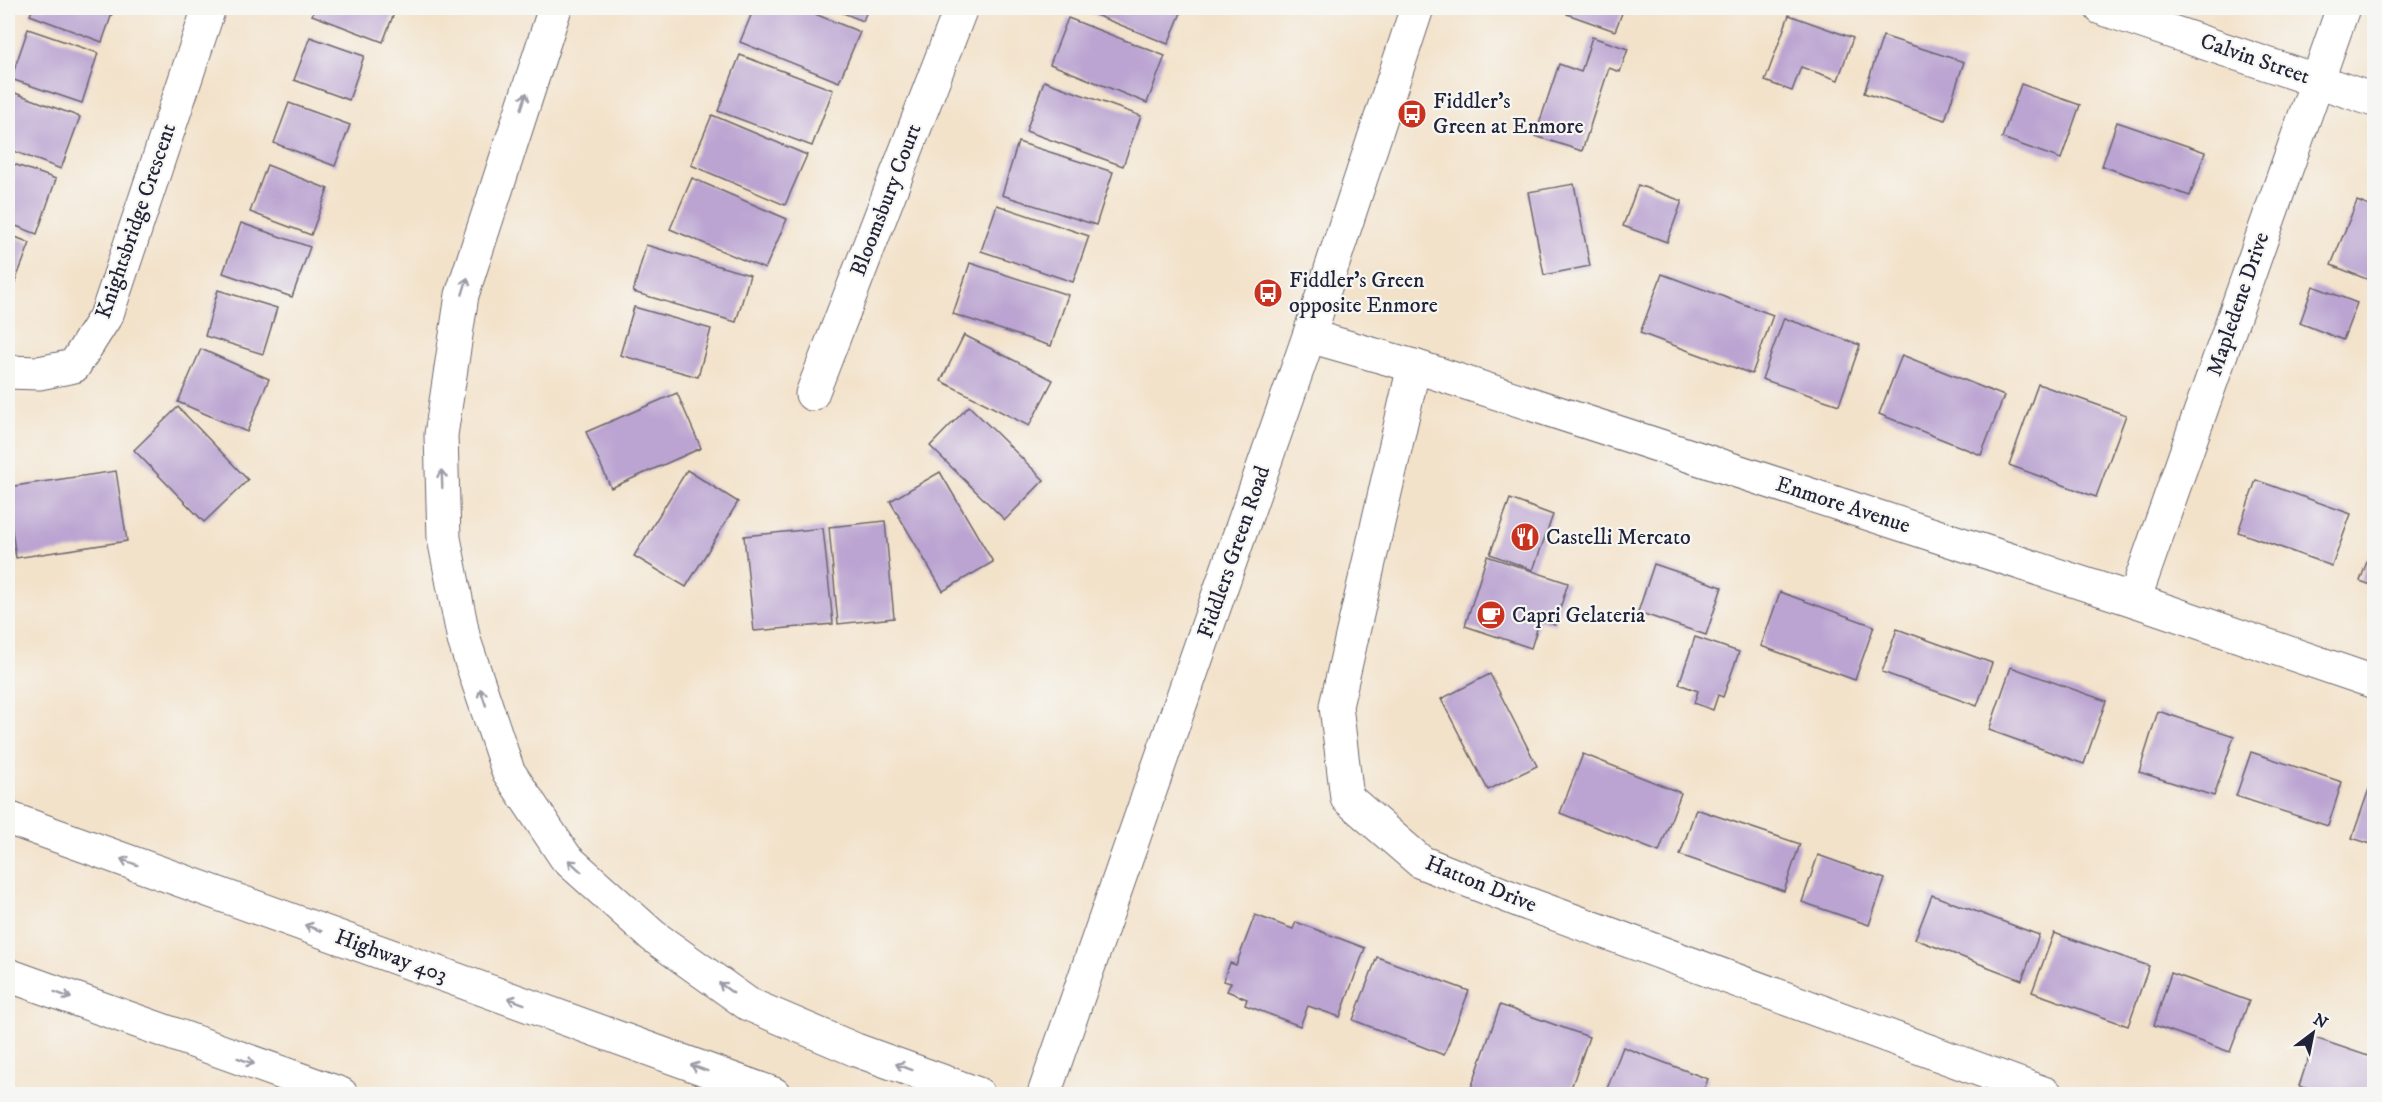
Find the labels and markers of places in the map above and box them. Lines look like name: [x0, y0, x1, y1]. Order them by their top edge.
place label: Fiddler's Green at Enmore: [1433, 88, 1584, 140]
bus stop icon: Fiddler's Green at Enmore: [1396, 98, 1428, 130]
place label: Fiddler's Green opposite Enmore: [1289, 267, 1438, 319]
bus stop icon: Fiddler's Green opposite Enmore: [1252, 277, 1284, 309]
restaurant icon: Castelli Mercato: [1509, 521, 1541, 553]
place label: Castelli Mercato: [1546, 524, 1691, 551]
cafe icon: Capri Gelateria: [1475, 599, 1507, 631]
place label: Capri Gelateria: [1512, 602, 1646, 629]

